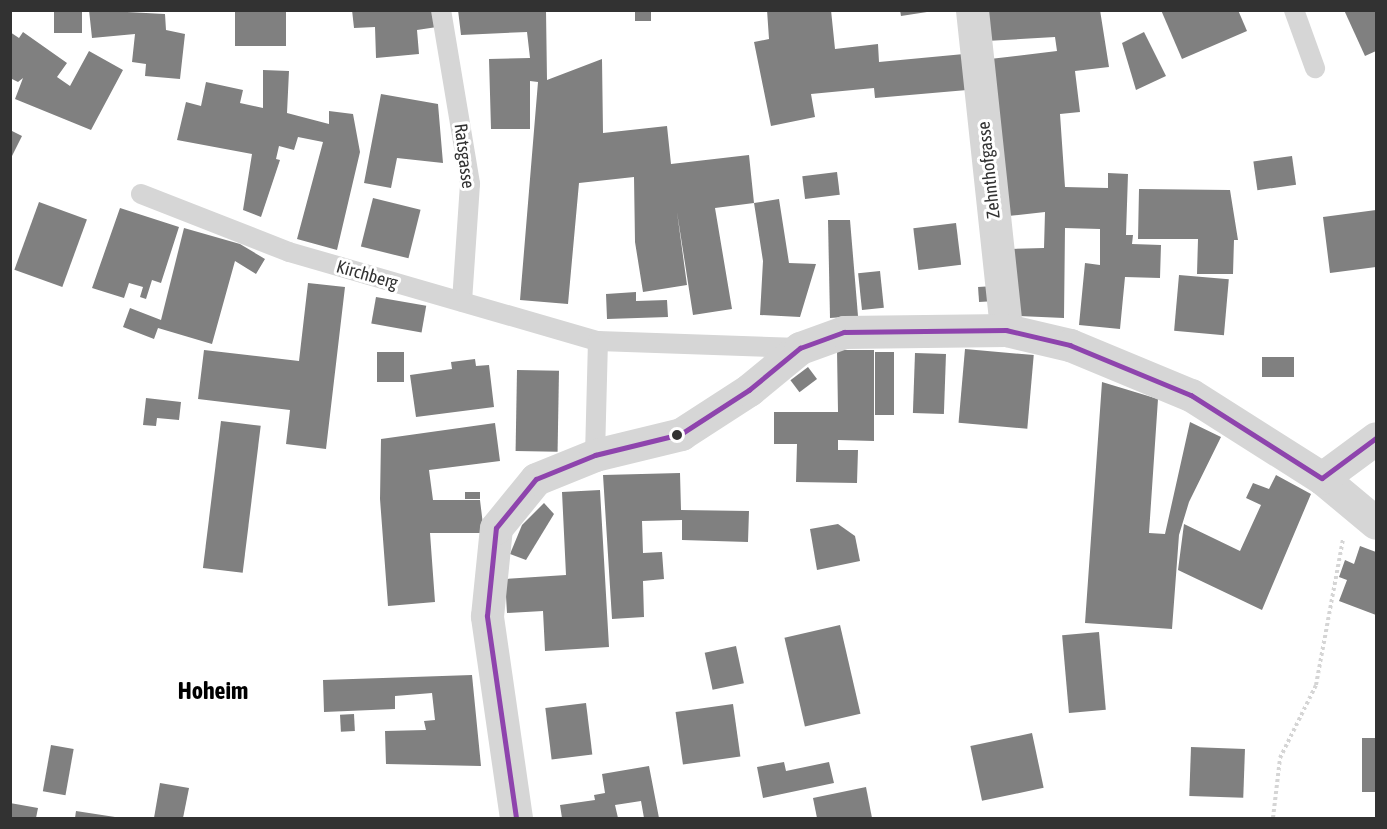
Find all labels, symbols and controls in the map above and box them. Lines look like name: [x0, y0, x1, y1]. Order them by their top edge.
street label: Zehnthofgasse: [973, 120, 1005, 220]
street label: Ratsgasse: [449, 122, 479, 190]
street label: Kirchberg: [334, 256, 400, 294]
unlabelled marker: [671, 429, 683, 441]
district label: Hoheim: [178, 677, 248, 705]

